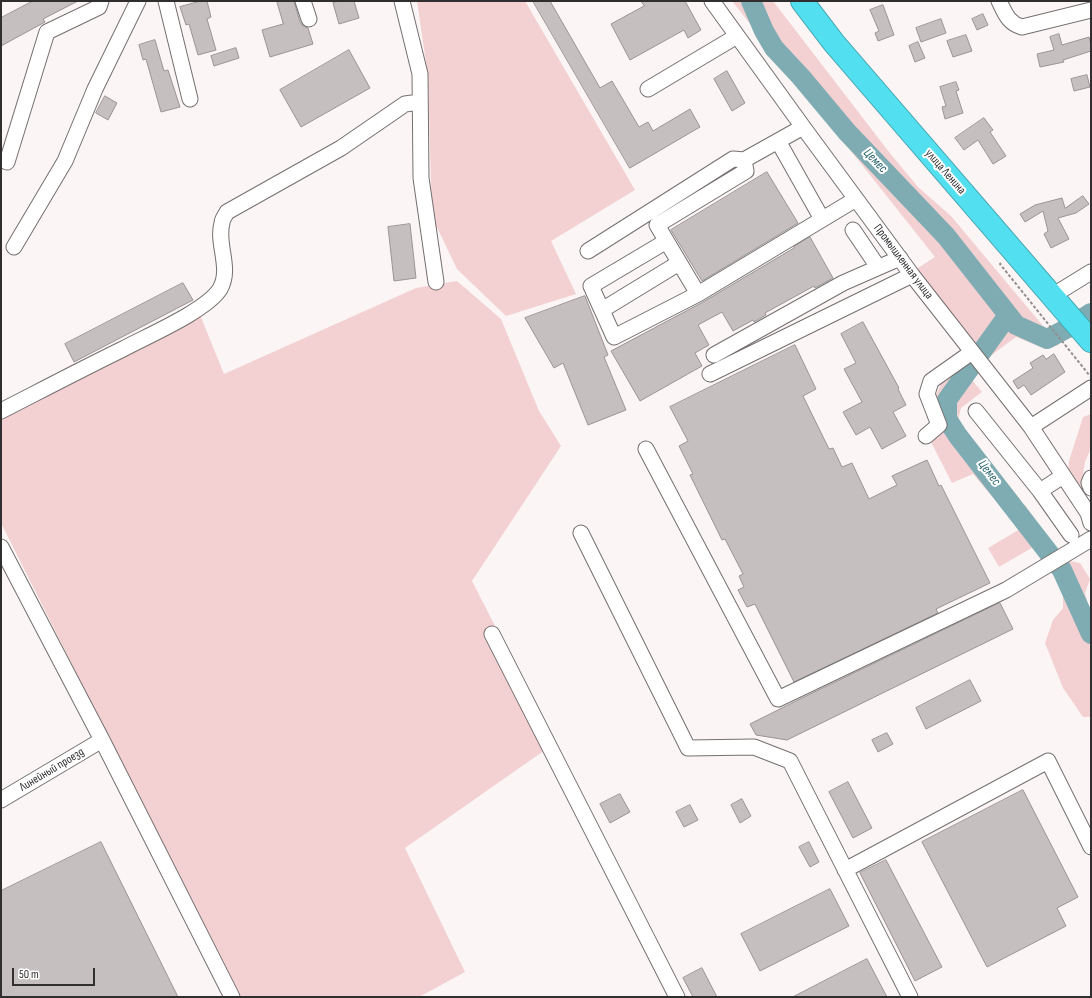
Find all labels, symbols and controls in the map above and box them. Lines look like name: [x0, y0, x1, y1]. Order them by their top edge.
water label: Цемес: [860, 146, 890, 176]
street label: улица Ленина: [922, 147, 968, 197]
street label: Промышленная улица: [870, 222, 936, 302]
water label: Цемес: [974, 457, 1004, 489]
street label: Линейный проезд: [17, 745, 87, 795]
scale bar: [14, 960, 97, 986]
text: 50 m: [19, 967, 39, 982]

